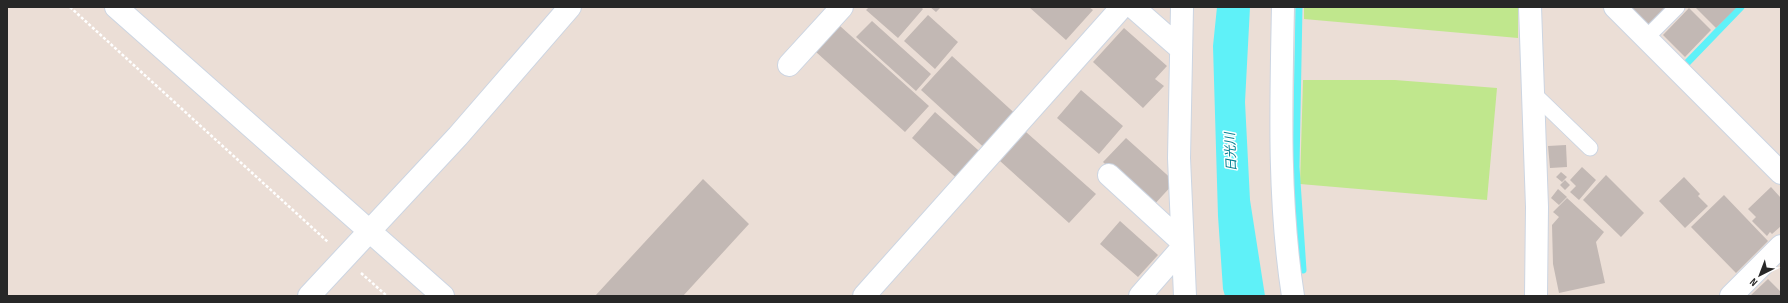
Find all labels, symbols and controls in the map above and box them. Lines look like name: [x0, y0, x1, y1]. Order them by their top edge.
water label: 日光川: [1222, 130, 1240, 172]
north arrow: [1740, 255, 1780, 295]
text: N: [1747, 275, 1760, 289]

